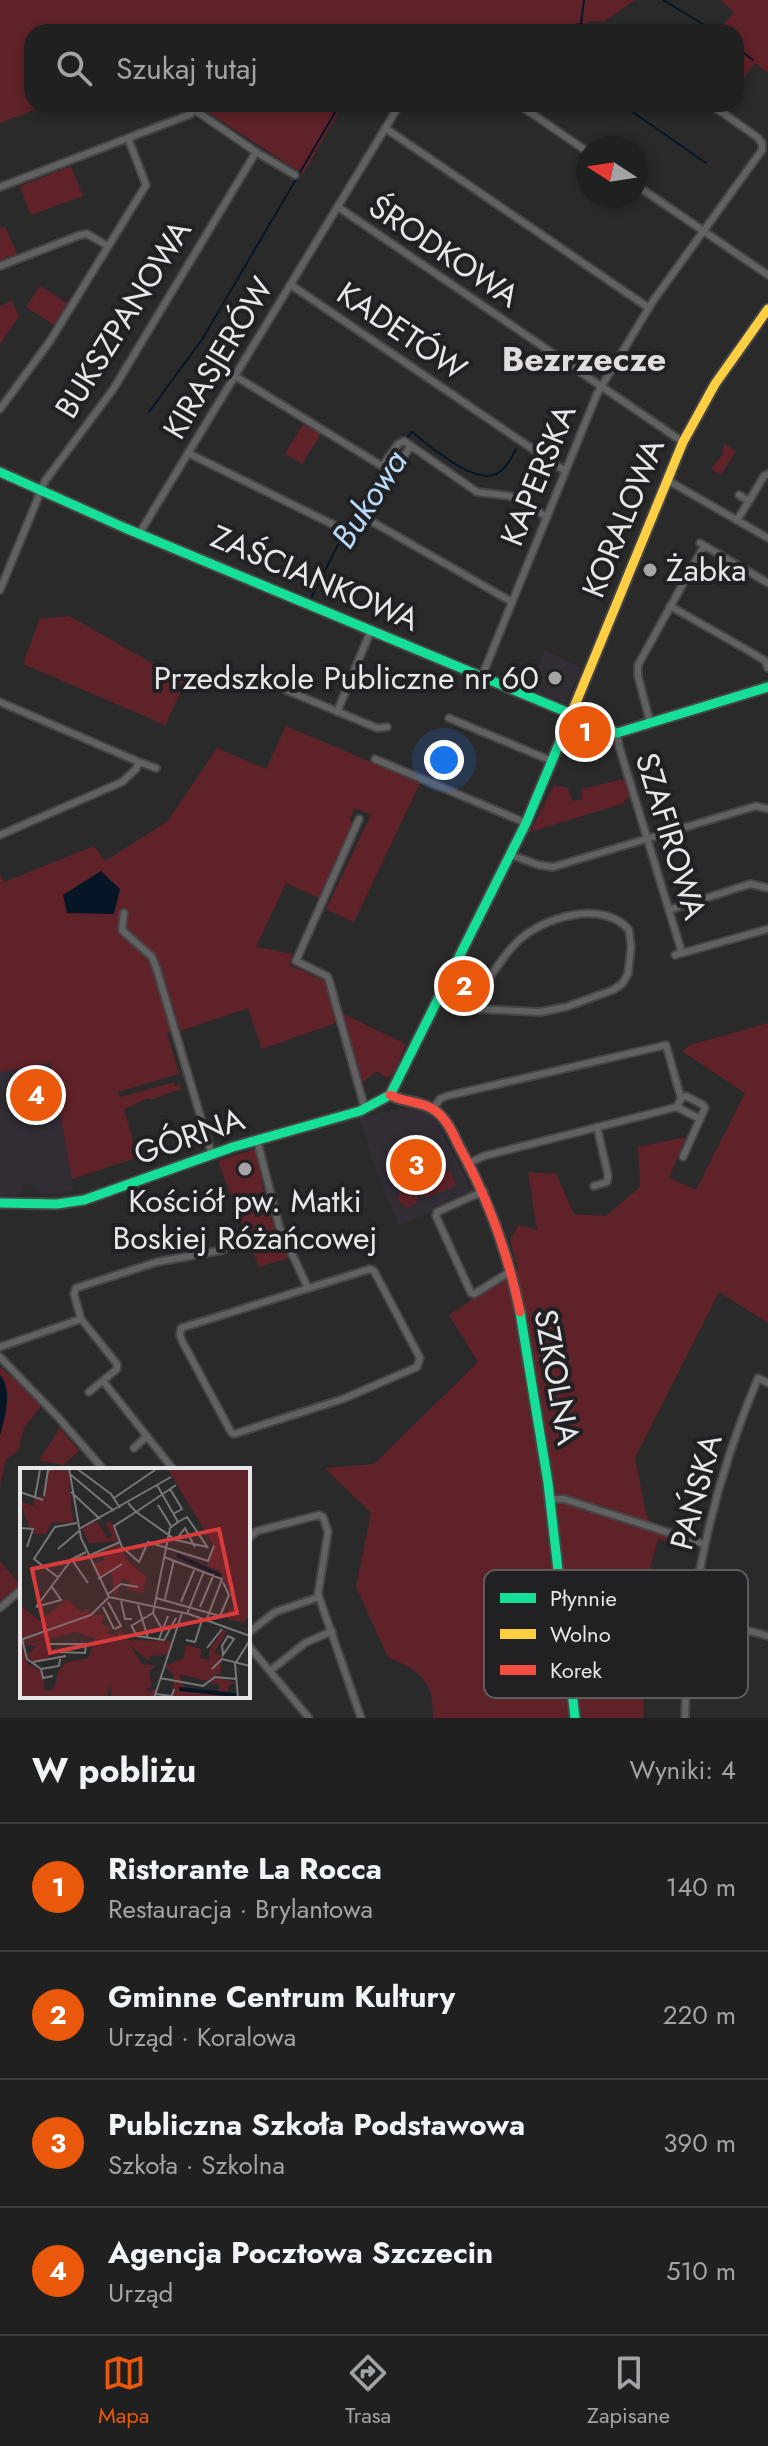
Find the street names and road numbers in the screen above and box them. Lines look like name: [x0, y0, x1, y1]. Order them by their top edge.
street label: ŚRODKOWA: [359, 184, 529, 318]
street label: BUKSZPANOWA: [44, 211, 202, 427]
street label: KIRASJERÓW: [151, 268, 285, 448]
street label: KADETÓW: [328, 271, 476, 392]
street label: KAPERSKA: [489, 397, 587, 553]
street label: KORALOWA: [570, 431, 676, 605]
street label: ZAŚCIANKOWA: [204, 513, 426, 643]
street label: SZAFIROWA: [624, 747, 718, 925]
street label: GÓRNA: [128, 1096, 250, 1176]
street label: SZKOLNA: [522, 1306, 592, 1448]
street label: PAŃSKA: [659, 1429, 733, 1555]

